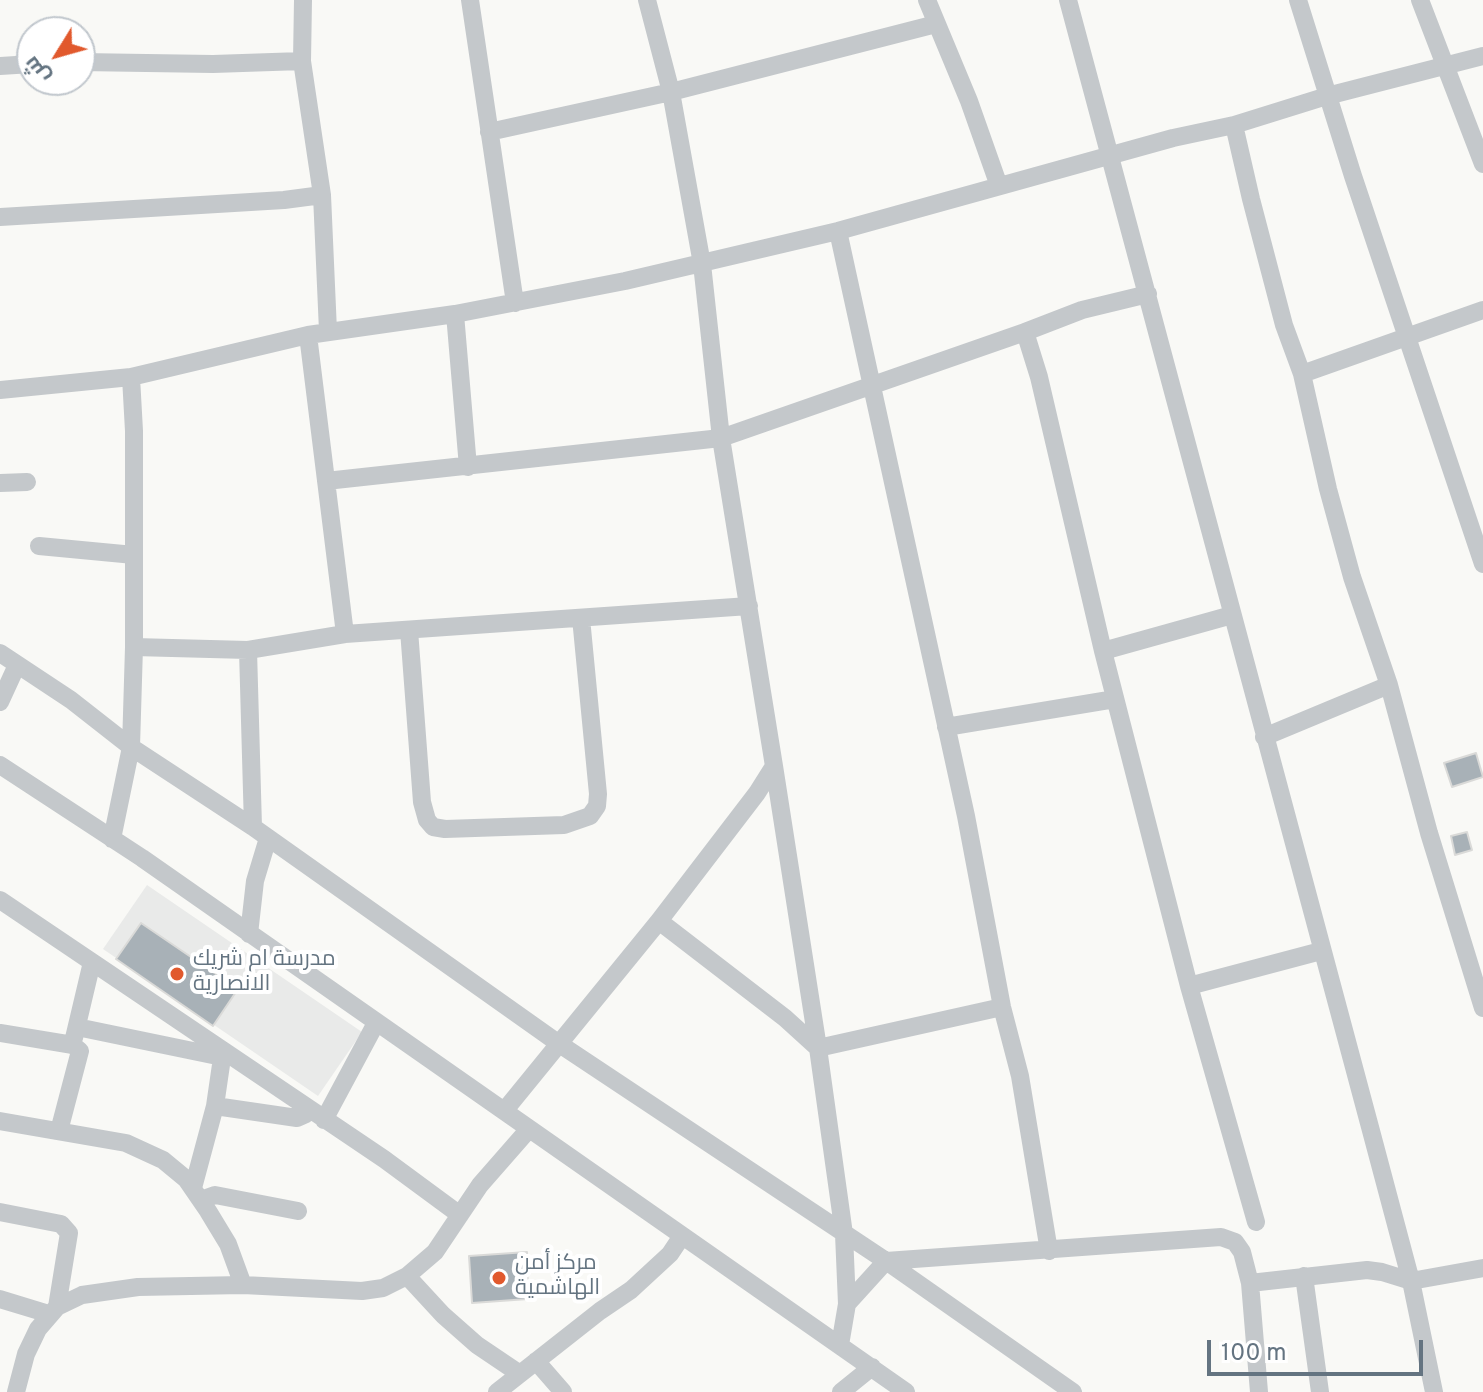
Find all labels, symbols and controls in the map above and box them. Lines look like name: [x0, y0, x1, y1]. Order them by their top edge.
north arrow: [16, 16, 96, 96]
text: ش: [19, 50, 57, 89]
place label: مدرسة ام شريك الانصارية: [193, 948, 336, 1000]
marker: مدرسة ام شريك الانصارية: [168, 965, 186, 983]
place label: مركز أمن الهاشمية: [515, 1252, 600, 1304]
marker: مركز أمن الهاشمية: [490, 1269, 508, 1287]
scale bar: [1211, 1324, 1427, 1374]
text: 100 m: [1221, 1339, 1287, 1369]

